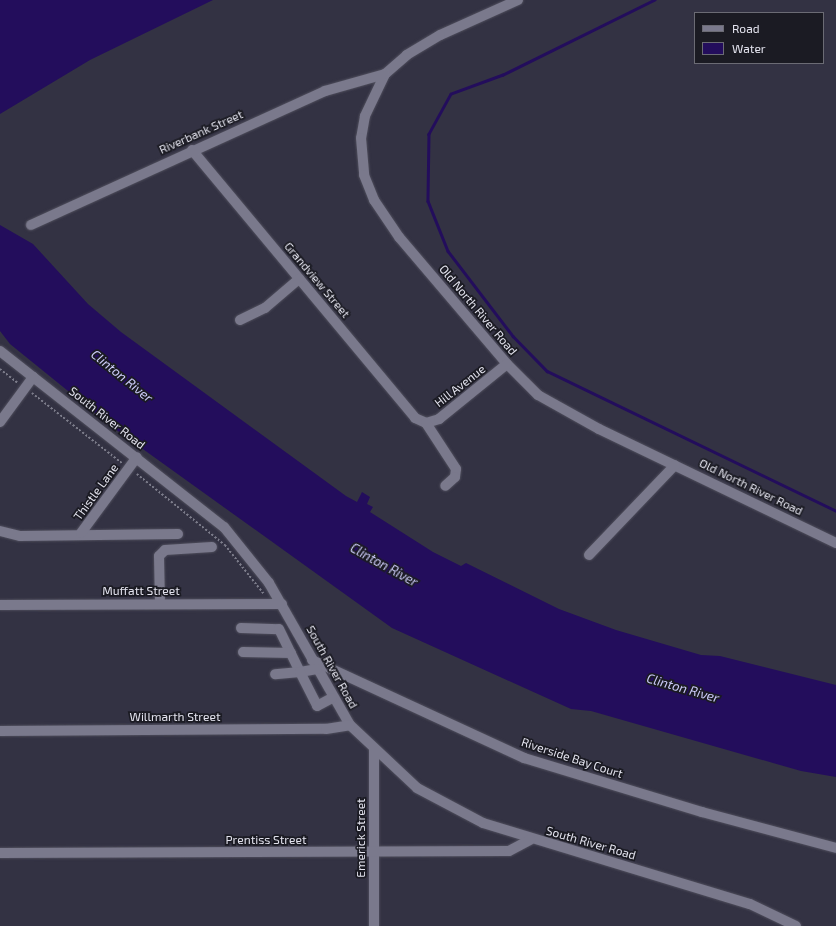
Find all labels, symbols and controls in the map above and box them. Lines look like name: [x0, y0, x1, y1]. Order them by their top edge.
legend: [694, 12, 824, 64]
text: Road: [732, 21, 760, 35]
text: Water: [732, 41, 766, 55]
street label: Riverbank Street: [157, 107, 245, 157]
street label: Grandview Street: [281, 239, 353, 321]
street label: Old North River Road: [436, 262, 520, 358]
water label: Clinton River: [88, 346, 156, 406]
street label: Hill Avenue: [432, 362, 488, 410]
street label: South River Road: [66, 384, 148, 452]
street label: Old North River Road: [697, 456, 805, 518]
street label: Thistle Lane: [71, 461, 121, 523]
water label: Clinton River: [348, 540, 420, 590]
street label: Muffatt Street: [102, 584, 180, 598]
street label: South River Road: [303, 623, 361, 711]
water label: Clinton River: [645, 670, 721, 706]
street label: Willmarth Street: [130, 710, 220, 724]
street label: Riverside Bay Court: [519, 735, 625, 781]
street label: Emerick Street: [354, 798, 368, 878]
street label: South River Road: [544, 823, 638, 863]
street label: Prentiss Street: [226, 833, 306, 847]

